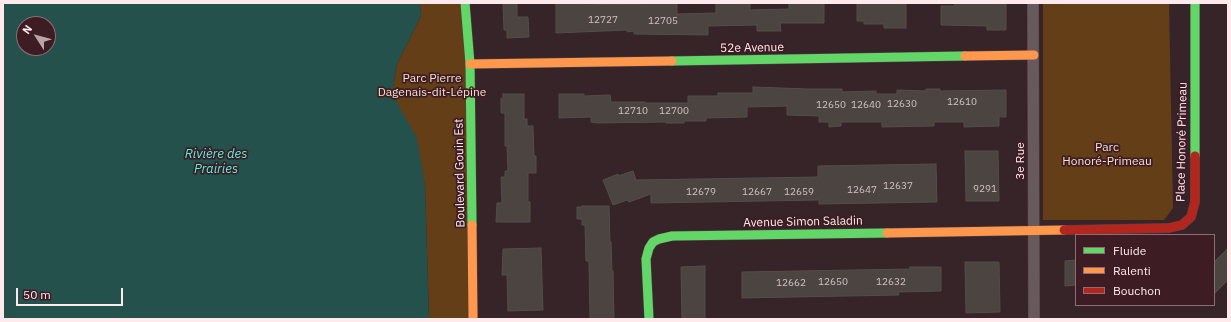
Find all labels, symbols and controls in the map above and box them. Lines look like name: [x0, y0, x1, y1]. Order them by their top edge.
house number: 12727: [588, 14, 618, 26]
house number: 12705: [648, 15, 678, 27]
north arrow: [16, 16, 56, 56]
text: N: [19, 22, 35, 37]
street label: 52e Avenue: [720, 40, 784, 56]
park label: Parc Pierre Dagenais-dit-Lépine: [378, 72, 486, 100]
street label: Place Honoré Primeau: [1174, 82, 1190, 202]
house number: 12610: [947, 96, 977, 108]
house number: 12630: [887, 98, 917, 110]
house number: 12650: [816, 99, 846, 111]
house number: 12640: [851, 99, 881, 111]
house number: 12710: [618, 105, 648, 117]
house number: 12700: [659, 105, 689, 117]
street label: Boulevard Gouin Est: [452, 118, 468, 228]
park label: Parc Honoré-Primeau: [1062, 141, 1152, 169]
street label: 3e Rue: [1014, 142, 1028, 180]
water label: Rivière des Prairies: [185, 146, 247, 177]
house number: 12637: [883, 180, 913, 192]
house number: 9291: [973, 183, 997, 195]
house number: 12647: [847, 184, 877, 196]
house number: 12679: [686, 186, 716, 198]
house number: 12667: [742, 186, 772, 198]
house number: 12659: [784, 186, 814, 198]
street label: Avenue Simon Saladin: [743, 214, 863, 230]
legend: [1075, 234, 1215, 306]
text: Fluide: [1113, 243, 1146, 258]
text: Ralenti: [1113, 263, 1151, 278]
house number: 12650: [818, 276, 848, 288]
house number: 12632: [876, 276, 906, 288]
house number: 12662: [776, 277, 806, 289]
scale bar: [18, 280, 125, 306]
text: Bouchon: [1113, 283, 1161, 298]
text: 50 m: [23, 287, 51, 302]

